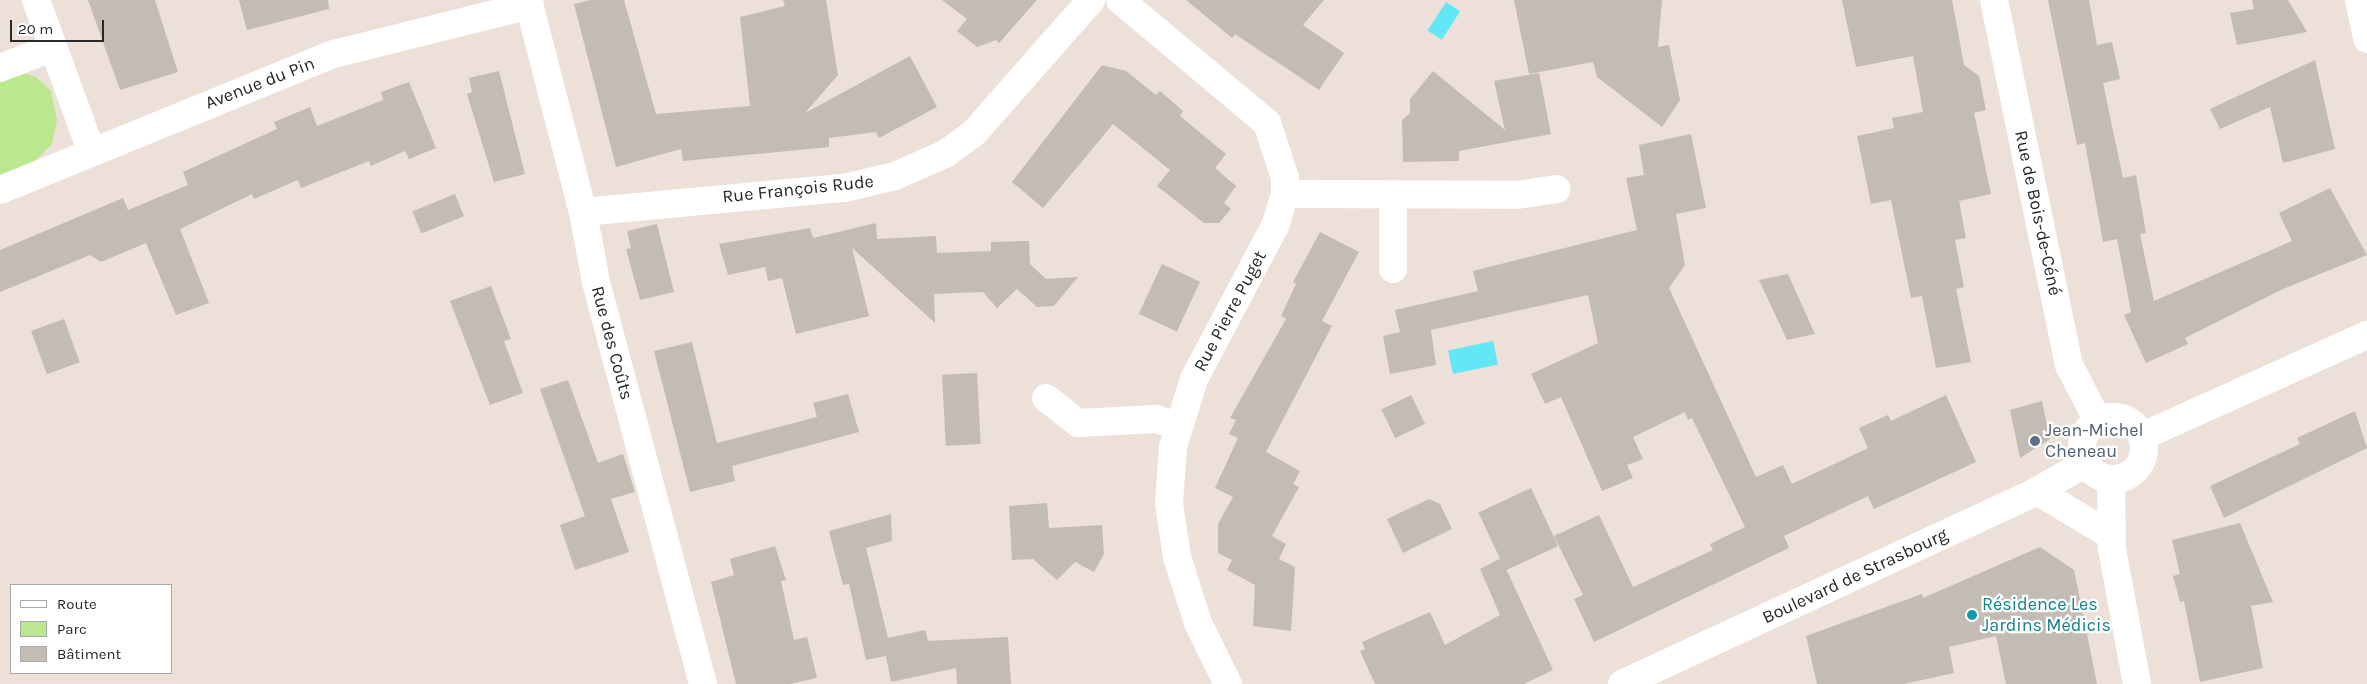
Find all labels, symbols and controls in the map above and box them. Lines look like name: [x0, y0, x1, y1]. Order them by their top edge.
scale bar: [12, 10, 106, 42]
text: 20 m: [18, 20, 53, 38]
street label: Avenue du Pin: [202, 52, 318, 114]
street label: Rue de Bois-de-Céné: [2010, 128, 2066, 298]
street label: Rue François Rude: [721, 170, 875, 208]
street label: Rue Pierre Puget: [1189, 247, 1271, 375]
street label: Rue des Coûts: [586, 284, 638, 402]
place label: Jean-Michel Cheneau: [2045, 420, 2144, 462]
marker: Jean-Michel Cheneau: [2029, 435, 2041, 447]
street label: Boulevard de Strasbourg: [1759, 524, 1951, 628]
legend: [10, 584, 172, 674]
place label: Résidence Les Jardins Médicis: [1982, 594, 2111, 636]
text: Route: [57, 595, 97, 613]
marker: Résidence Les Jardins Médicis: [1966, 609, 1978, 621]
text: Parc: [57, 620, 87, 638]
text: Bâtiment: [57, 645, 121, 663]

